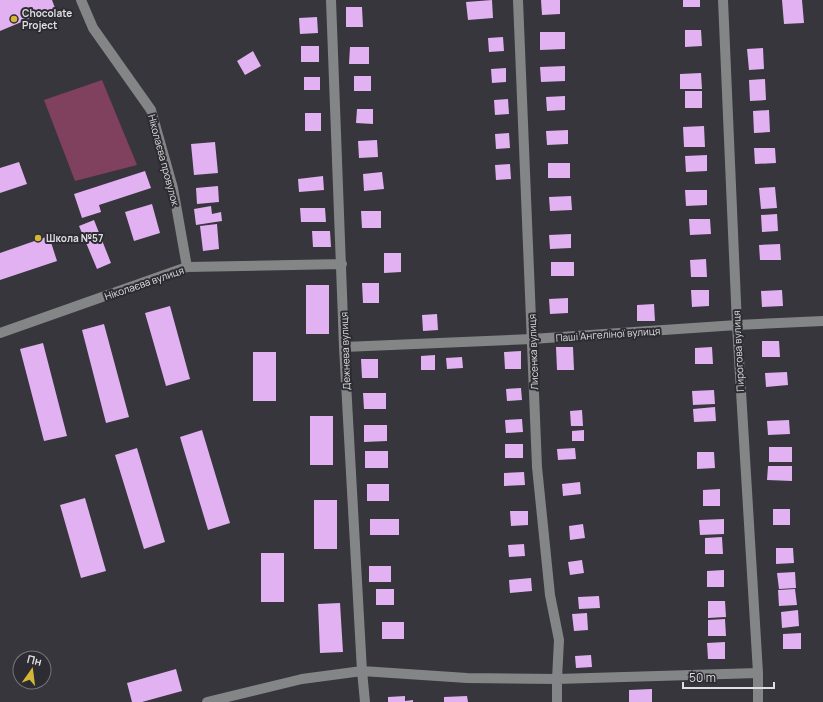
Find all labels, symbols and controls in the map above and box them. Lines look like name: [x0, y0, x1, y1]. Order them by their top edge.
place label: Chocolate Project: [22, 6, 72, 32]
marker: Chocolate Project: [9, 14, 19, 24]
street label: Ніколаєва провулок: [145, 113, 183, 208]
place label: Школа №57: [46, 231, 103, 245]
marker: Школа №57: [33, 233, 43, 243]
street label: Ніколаєва вулиця: [102, 263, 186, 303]
street label: Пирогова вулиця: [729, 310, 747, 392]
street label: Дежнева вулиця: [337, 312, 353, 390]
street label: Лисенка вулиця: [525, 314, 541, 390]
street label: Паші Ангеліної вулиця: [555, 323, 661, 345]
north arrow: [12, 650, 52, 690]
text: Пн: [26, 651, 44, 669]
scale bar: [683, 664, 774, 690]
text: 50 m: [689, 669, 716, 686]

